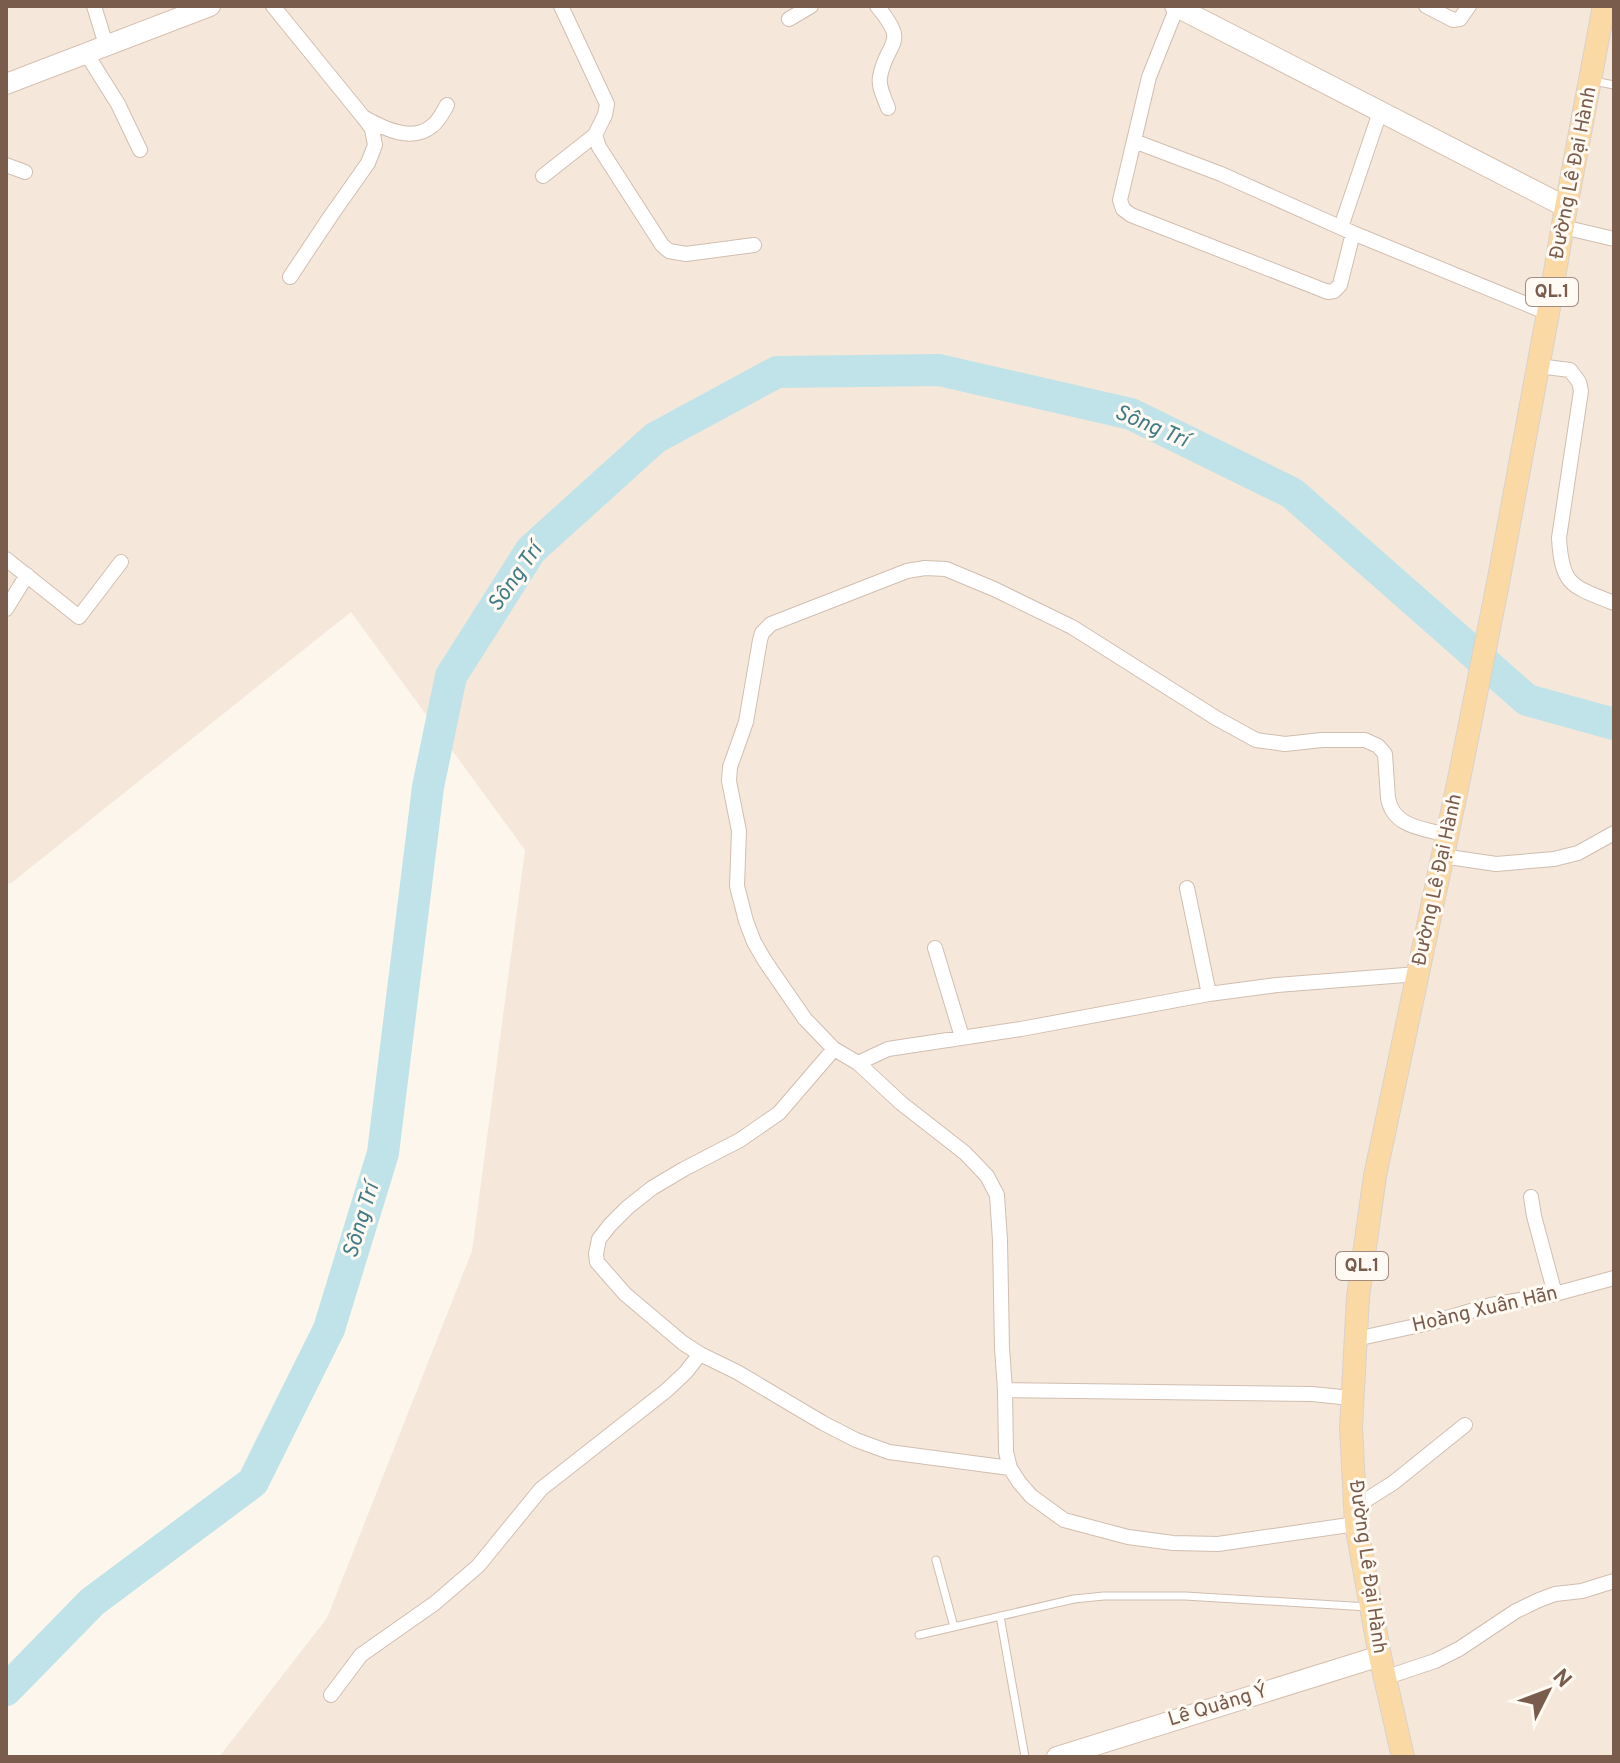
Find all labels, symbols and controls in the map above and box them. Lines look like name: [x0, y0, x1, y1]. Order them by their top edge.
street label: Đường Lê Đại Hành: [1545, 85, 1603, 261]
road number: QL.1: [1526, 278, 1578, 306]
water label: Sông Trí: [1110, 399, 1196, 456]
water label: Sông Trí: [483, 535, 552, 617]
street label: Đường Lê Đại Hành: [1407, 792, 1469, 968]
water label: Sông Trí: [338, 1176, 388, 1262]
road number: QL.1: [1336, 1252, 1388, 1280]
street label: Hoàng Xuân Hãn: [1410, 1281, 1560, 1339]
street label: Đường Lê Đại Hành: [1342, 1478, 1392, 1656]
north arrow: [1508, 1651, 1588, 1731]
text: N: [1546, 1664, 1576, 1694]
street label: Lê Quảng Ý: [1164, 1677, 1271, 1733]

